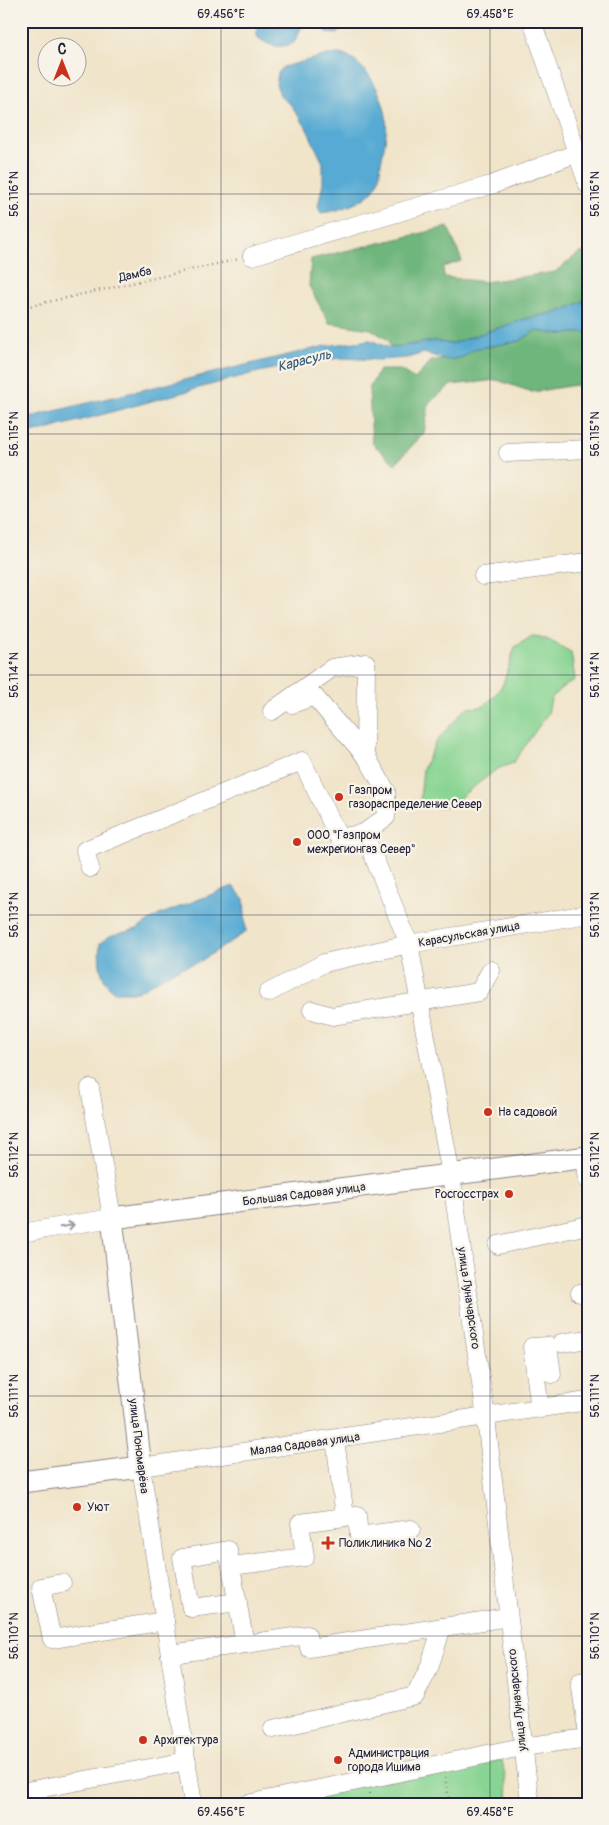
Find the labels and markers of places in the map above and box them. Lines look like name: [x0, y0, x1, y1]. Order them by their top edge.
place label: Газпром газораспределение Север: [349, 783, 482, 812]
marker: Газпром газораспределение Север: [333, 791, 345, 803]
place label: ООО "Газпром межрегионгаз Север": [307, 828, 416, 857]
marker: ООО "Газпром межрегионгаз Север": [291, 836, 303, 848]
place label: На садовой: [498, 1105, 557, 1120]
marker: На садовой: [482, 1106, 494, 1118]
place label: Росгосстрах: [435, 1187, 499, 1202]
marker: Росгосстрах: [503, 1188, 515, 1200]
place label: Уют: [87, 1500, 110, 1515]
marker: Уют: [71, 1501, 83, 1513]
marker: Поликлиника № 2: [321, 1536, 335, 1550]
place label: Поликлиника № 2: [339, 1536, 432, 1551]
place label: Архитектура: [153, 1733, 219, 1748]
marker: Архитектура: [137, 1734, 149, 1746]
place label: Администрация города Ишима: [348, 1746, 430, 1775]
marker: Администрация города Ишима: [332, 1754, 344, 1766]

